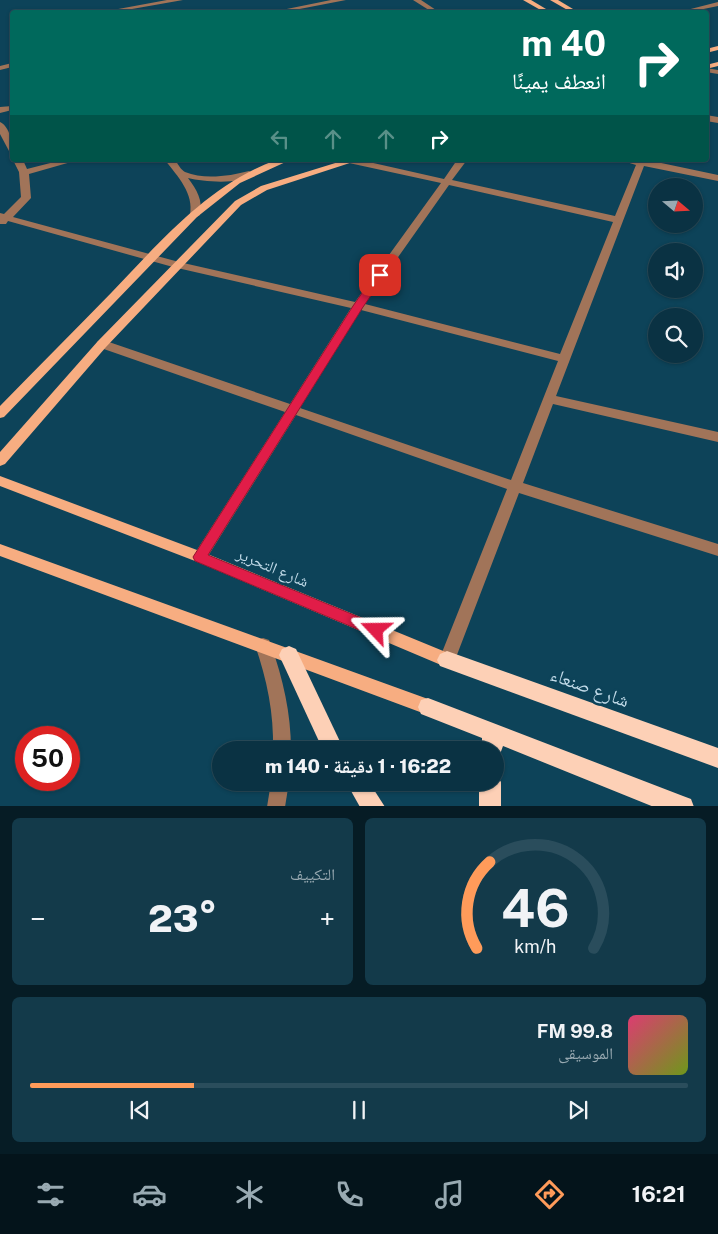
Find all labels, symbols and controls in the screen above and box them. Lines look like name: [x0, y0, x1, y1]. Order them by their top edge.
text: 40 m: [521, 23, 606, 64]
icon: right: [624, 30, 689, 95]
text: انعطف يمينًا: [512, 68, 606, 94]
icon: left: [266, 125, 294, 153]
icon: ahead: [319, 125, 347, 153]
icon: ahead: [372, 125, 400, 153]
icon: right: [425, 125, 453, 153]
north arrow: [648, 178, 702, 232]
map controls: [648, 178, 703, 363]
button: sound: [648, 243, 703, 298]
pin: [359, 254, 401, 296]
icon: arrive: [366, 261, 394, 289]
button: search: [648, 308, 703, 363]
street label: شارع التحرير: [233, 543, 312, 592]
position arrow: [349, 603, 401, 655]
street label: شارع صنعاء: [547, 663, 632, 712]
speed limit sign: 50: [15, 726, 80, 791]
text: 16:22 · 1 دقيقة · 140 m: [265, 755, 451, 777]
text: التكييف: [290, 865, 335, 884]
text: 46: [501, 878, 570, 939]
text: 23°: [148, 896, 217, 941]
text: −: [30, 902, 46, 935]
text: +: [319, 902, 335, 935]
text: km/h: [514, 936, 557, 957]
text: 99.8 FM: [537, 1020, 613, 1042]
text: الموسيقى: [558, 1044, 613, 1063]
icon: previous: [126, 1096, 154, 1124]
icon: pause: [345, 1096, 373, 1124]
icon: next: [564, 1096, 592, 1124]
icon: filters: [33, 1177, 68, 1212]
icon: car: [132, 1177, 167, 1212]
icon: climate: [232, 1177, 267, 1212]
icon: phone: [332, 1177, 367, 1212]
icon: music: [432, 1177, 467, 1212]
icon: directions: [532, 1177, 567, 1212]
text: 16:21: [632, 1181, 686, 1207]

